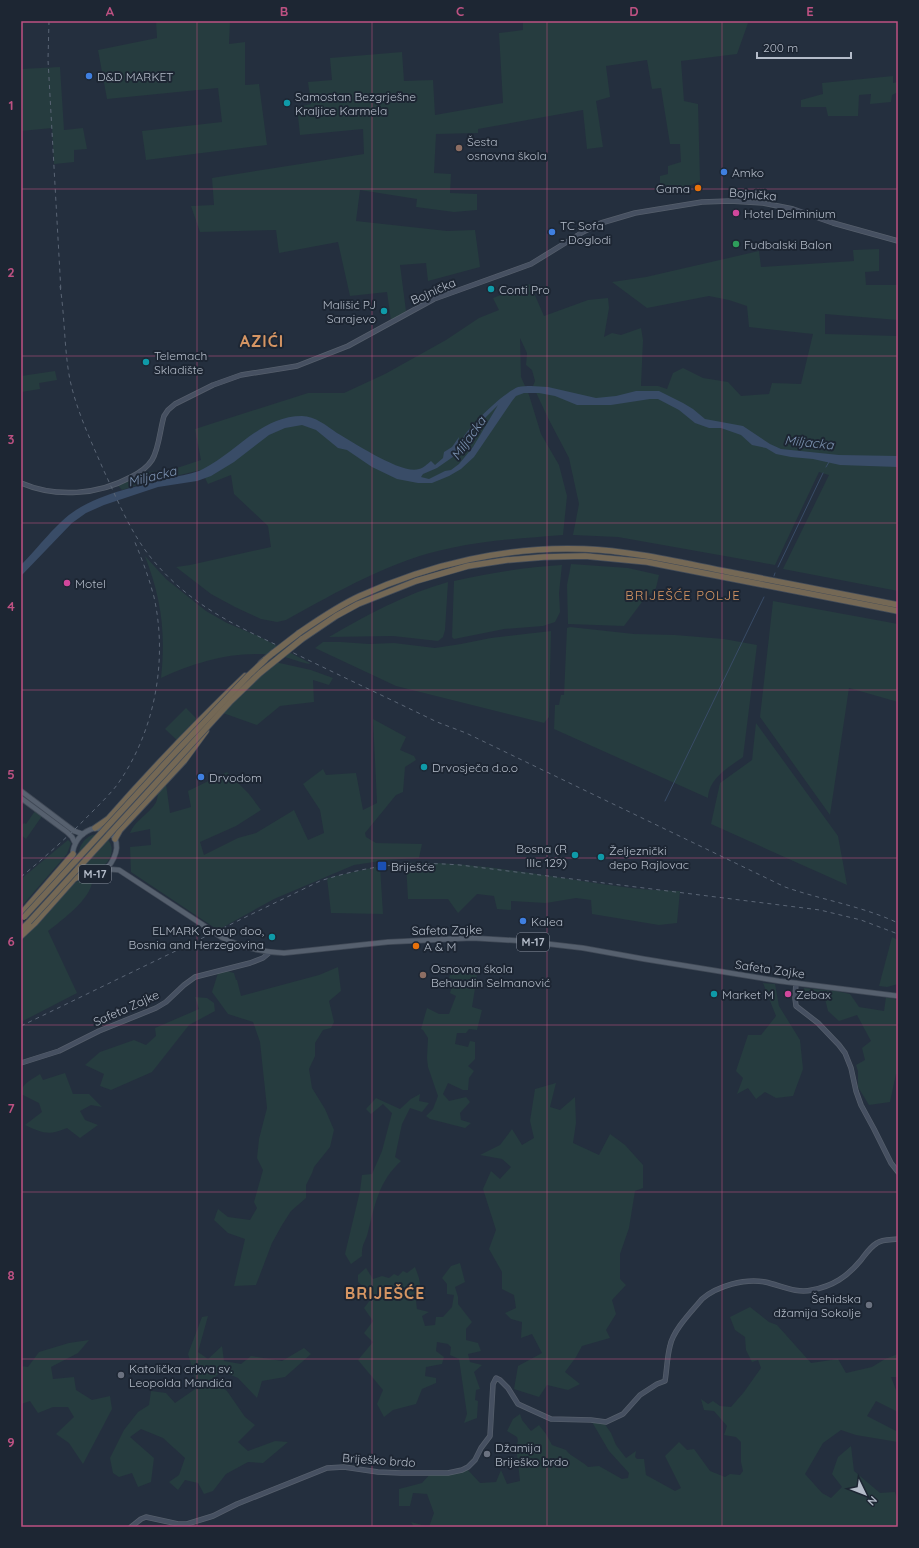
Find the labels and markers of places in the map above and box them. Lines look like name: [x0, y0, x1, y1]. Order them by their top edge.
place label: D&D MARKET: [97, 69, 174, 84]
marker: D&D MARKET: [84, 71, 94, 81]
place label: Samostan Bezgrješne Kraljice Karmela: [295, 89, 416, 118]
marker: Samostan Bezgrješne Kraljice Karmela: [282, 98, 292, 108]
place label: Šesta osnovna škola: [467, 134, 547, 163]
marker: Šesta osnovna škola: [454, 143, 464, 153]
place label: Amko: [732, 165, 764, 180]
marker: Amko: [719, 167, 729, 177]
place label: Gama: [656, 181, 690, 196]
marker: Gama: [693, 183, 703, 193]
place label: Hotel Delminium: [744, 206, 836, 221]
marker: Hotel Delminium: [731, 208, 741, 218]
place label: TC Sofa - Doglodi: [560, 218, 611, 247]
marker: TC Sofa - Doglodi: [547, 227, 557, 237]
place label: Fudbalski Balon: [744, 237, 832, 252]
marker: Fudbalski Balon: [731, 239, 741, 249]
place label: Conti Pro: [499, 282, 550, 297]
marker: Conti Pro: [486, 284, 496, 294]
place label: Mališić PJ Sarajevo: [323, 297, 376, 326]
marker: Mališić PJ Sarajevo: [379, 306, 389, 316]
place label: Telemach Skladište: [154, 348, 207, 377]
marker: Telemach Skladište: [141, 357, 151, 367]
place label: Motel: [75, 576, 106, 591]
marker: Motel: [62, 578, 72, 588]
place label: Drvosječa d.o.o: [432, 760, 518, 775]
marker: Drvosječa d.o.o: [419, 762, 429, 772]
place label: Drvodom: [209, 770, 262, 785]
marker: Drvodom: [196, 772, 206, 782]
place label: Bosna (R IIIc 129): [516, 841, 567, 870]
place label: Željeznički depo Rajlovac: [609, 843, 689, 872]
marker: Bosna (R IIIc 129): [570, 850, 580, 860]
marker: Željeznički depo Rajlovac: [596, 852, 606, 862]
place label: Briješće: [391, 859, 435, 874]
marker: Briješće: [376, 860, 388, 872]
place label: Kalea: [531, 914, 563, 929]
marker: Kalea: [518, 916, 528, 926]
place label: ELMARK Group doo, Bosnia and Herzegovina: [129, 923, 264, 952]
marker: ELMARK Group doo, Bosnia and Herzegovina: [267, 932, 277, 942]
place label: A & M: [424, 939, 456, 954]
marker: A & M: [411, 941, 421, 951]
place label: Osnovna śkola Behaudin Selmanović: [431, 961, 550, 990]
marker: Osnovna śkola Behaudin Selmanović: [418, 970, 428, 980]
place label: Market M: [722, 987, 774, 1002]
place label: Zebax: [796, 987, 831, 1002]
marker: Market M: [709, 989, 719, 999]
marker: Zebax: [783, 989, 793, 999]
place label: Šehidska džamija Sokolje: [773, 1291, 861, 1320]
marker: Šehidska džamija Sokolje: [864, 1300, 874, 1310]
place label: Katolička crkva sv. Leopolda Mandića: [129, 1361, 232, 1390]
marker: Katolička crkva sv. Leopolda Mandića: [116, 1370, 126, 1380]
place label: Džamija Briješko brdo: [495, 1440, 568, 1469]
marker: Džamija Briješko brdo: [482, 1449, 492, 1459]

